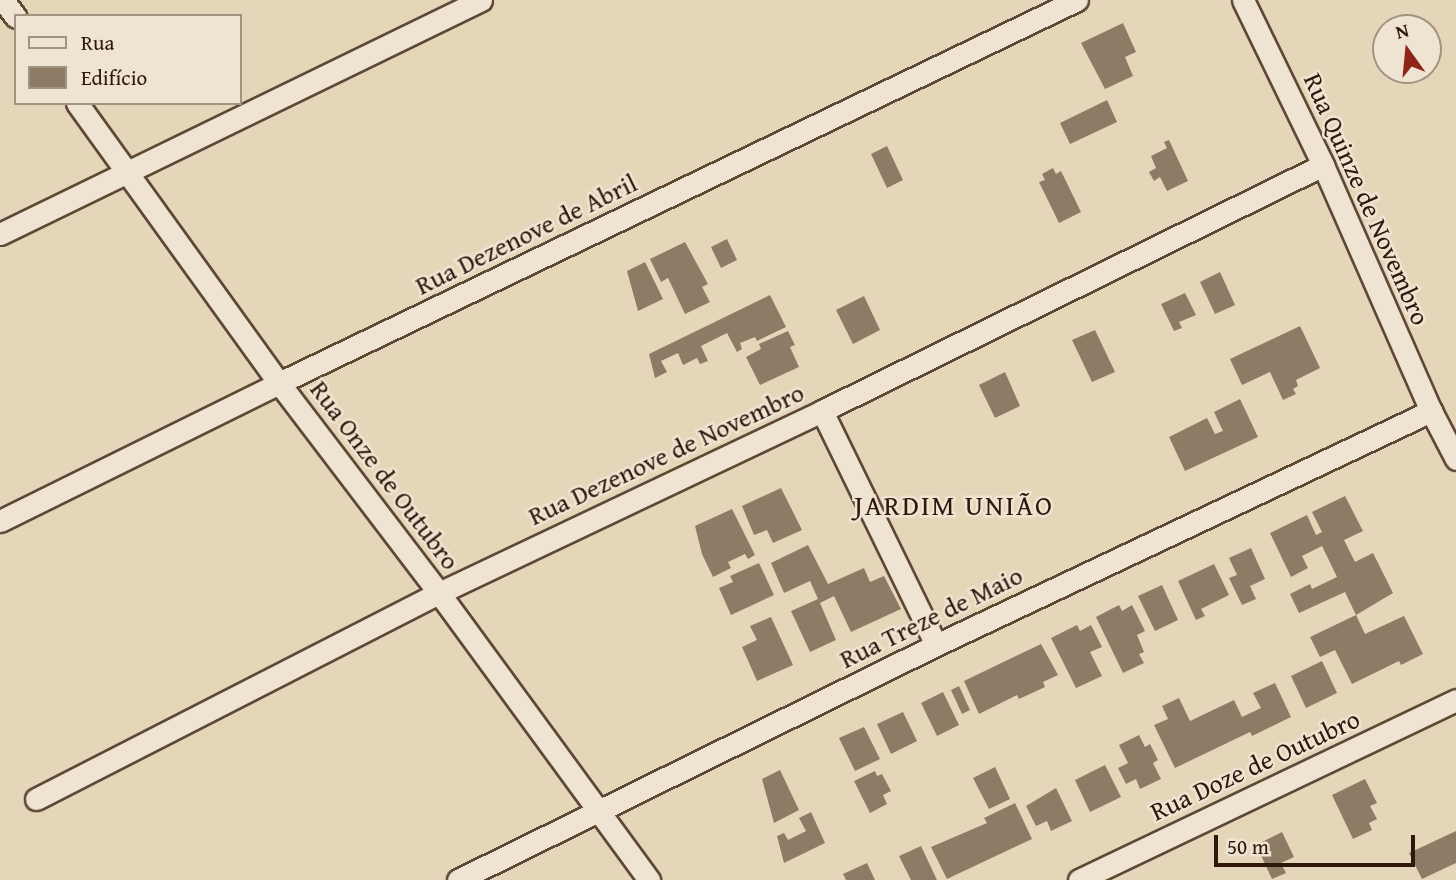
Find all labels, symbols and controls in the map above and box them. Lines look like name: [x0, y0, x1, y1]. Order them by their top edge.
legend: [14, 14, 242, 105]
north arrow: [1372, 14, 1442, 84]
text: N: [1392, 15, 1412, 46]
text: Rua: [81, 27, 114, 58]
text: Edifício: [81, 62, 147, 93]
street label: Rua Quinze de Novembro: [1297, 68, 1437, 330]
street label: Rua Dezenove de Abril: [410, 167, 642, 301]
street label: Rua Onze de Outubro: [304, 374, 466, 576]
street label: Rua Dezenove de Novembro: [523, 376, 809, 532]
district label: JARDIM UNIÃO: [855, 488, 1053, 522]
street label: Rua Treze de Maio: [835, 559, 1027, 675]
street label: Rua Doze de Outubro: [1145, 703, 1365, 827]
scale bar: [1218, 820, 1419, 864]
text: 50 m: [1227, 831, 1269, 862]

